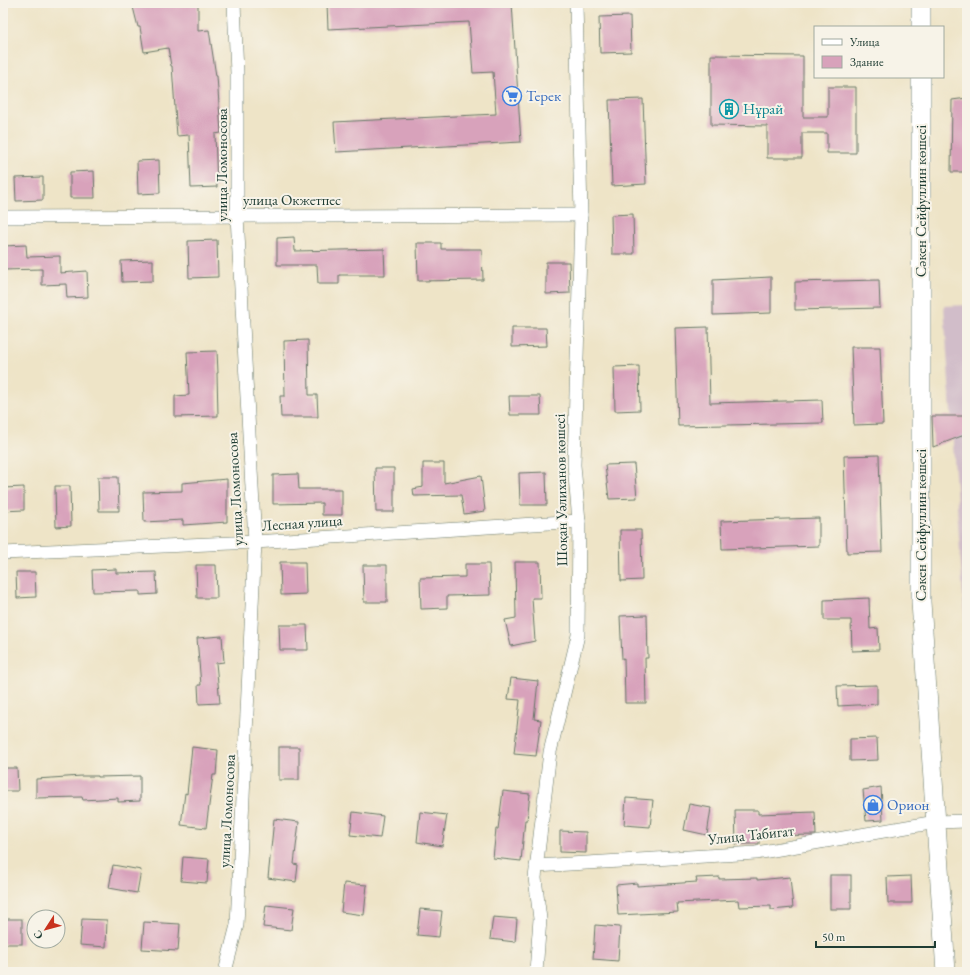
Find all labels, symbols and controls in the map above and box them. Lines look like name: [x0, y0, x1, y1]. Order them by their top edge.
legend: [814, 26, 944, 78]
text: Улица: [849, 34, 880, 50]
text: Здание: [850, 54, 884, 70]
supermarket icon: Терек: [501, 85, 523, 107]
place label: Терек: [526, 86, 561, 105]
building icon: Нұрай: [718, 98, 740, 120]
place label: Нұрай: [743, 99, 783, 118]
street label: улица Ломоносова: [212, 108, 231, 222]
street label: Сәкен Сейфуллин көшесі: [911, 124, 930, 277]
street label: улица Окжетпес: [243, 190, 341, 209]
street label: Шоқан Уәлиханов көшесі: [550, 413, 571, 566]
street label: улица Ломоносова: [222, 432, 247, 546]
street label: Сәкен Сейфуллин көшесі: [911, 448, 930, 601]
street label: Лесная улица: [261, 510, 343, 535]
street label: улица Ломоносова: [214, 754, 239, 868]
shop icon: Орион: [862, 794, 884, 816]
place label: Орион: [887, 795, 930, 814]
street label: Улица Табигат: [706, 821, 795, 849]
north arrow: [26, 909, 66, 949]
scale bar: [816, 923, 935, 949]
text: С: [30, 927, 46, 942]
text: 50 m: [822, 929, 846, 945]

